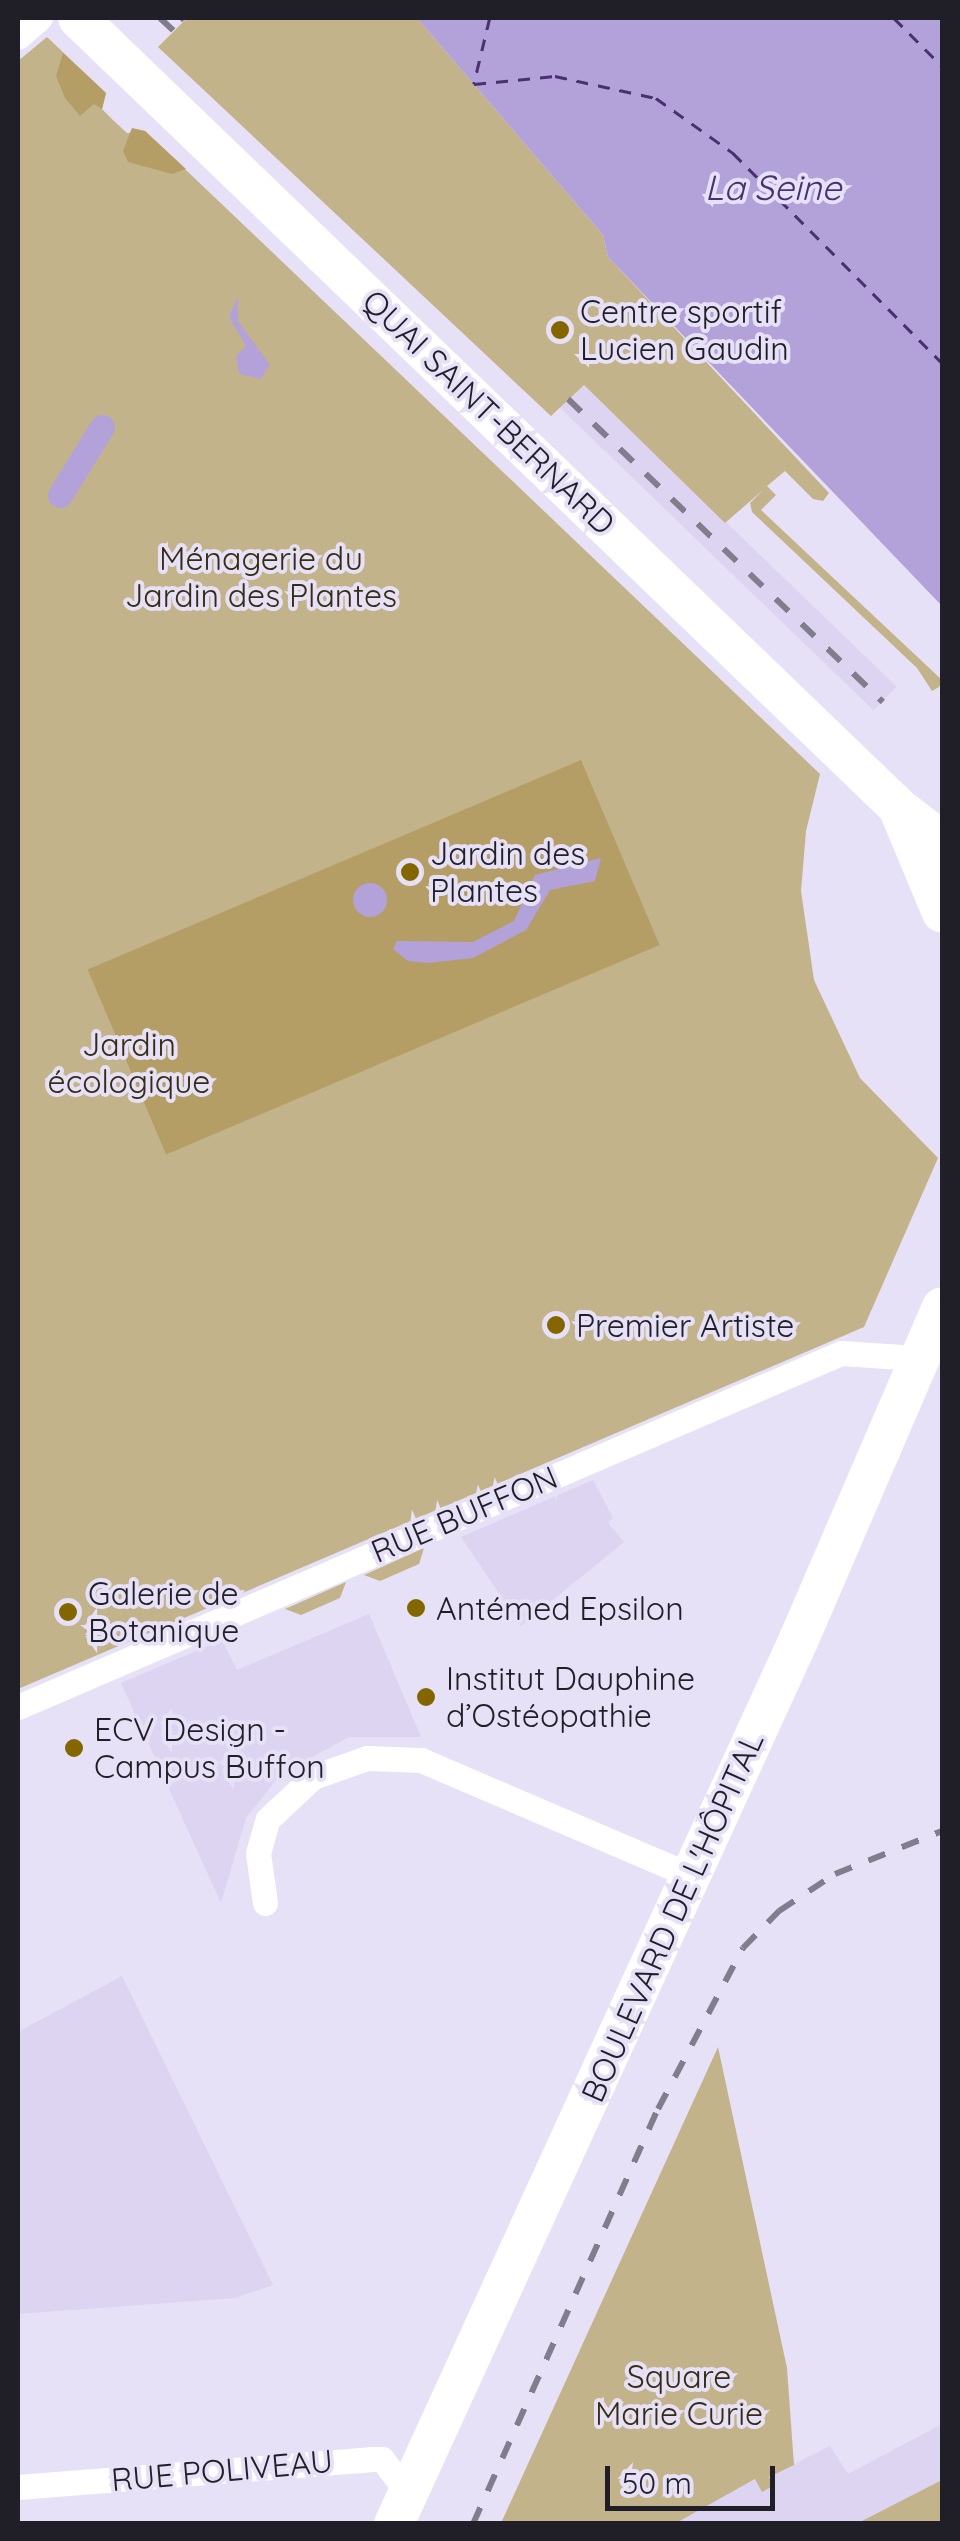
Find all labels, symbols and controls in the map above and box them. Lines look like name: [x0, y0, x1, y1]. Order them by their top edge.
water label: La Seine: [705, 166, 841, 208]
street label: QUAI SAINT-BERNARD: [355, 282, 623, 542]
place label: Centre sportif Lucien Gaudin: [580, 293, 789, 368]
marker: Centre sportif Lucien Gaudin: [549, 319, 571, 341]
park label: Ménagerie du Jardin des Plantes: [125, 540, 397, 615]
place label: Jardin des Plantes: [430, 835, 585, 910]
marker: Jardin des Plantes: [399, 861, 421, 883]
park label: Jardin écologique: [48, 1026, 210, 1101]
place label: Premier Artiste: [576, 1306, 794, 1344]
marker: Premier Artiste: [545, 1314, 567, 1336]
street label: RUE BUFFON: [365, 1458, 563, 1570]
place label: Galerie de Botanique: [88, 1575, 239, 1650]
place label: Antémed Epsilon: [436, 1589, 684, 1627]
marker: Antémed Epsilon: [405, 1597, 427, 1619]
marker: Galerie de Botanique: [57, 1601, 79, 1623]
place label: Institut Dauphine d’Ostéopathie: [446, 1660, 695, 1735]
marker: Institut Dauphine d’Ostéopathie: [415, 1686, 437, 1708]
place label: ECV Design - Campus Buffon: [94, 1711, 325, 1786]
street label: BOULEVARD DE L'HÔPITAL: [573, 1726, 771, 2108]
marker: ECV Design - Campus Buffon: [63, 1737, 85, 1759]
park label: Square Marie Curie: [595, 2358, 763, 2433]
street label: RUE POLIVEAU: [110, 2441, 334, 2499]
scale bar: [610, 2446, 780, 2508]
text: 50 m: [622, 2464, 692, 2502]

